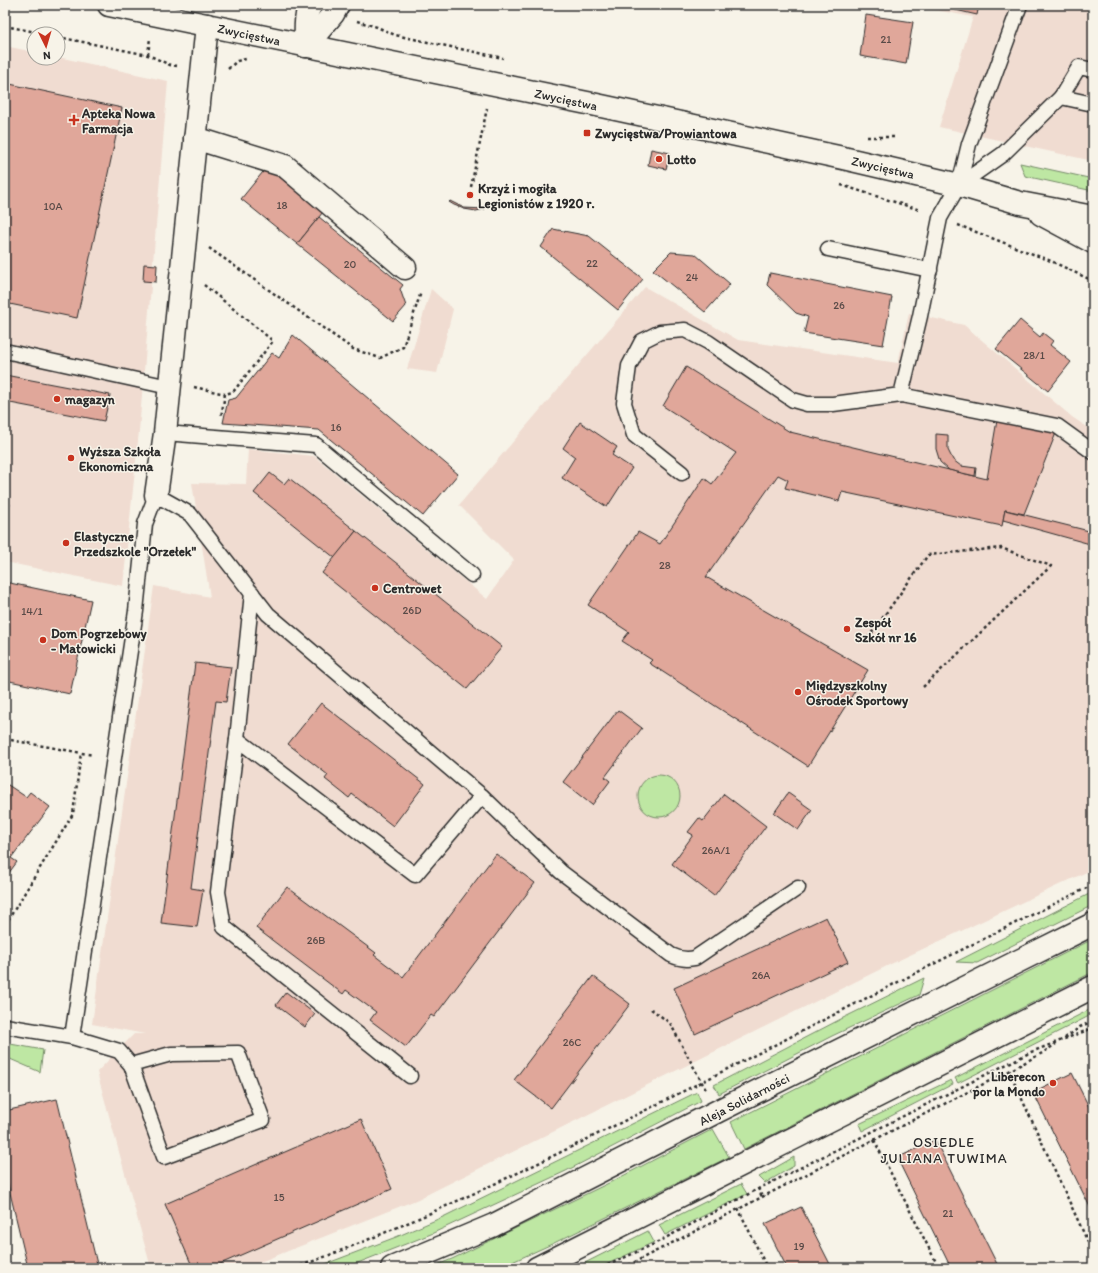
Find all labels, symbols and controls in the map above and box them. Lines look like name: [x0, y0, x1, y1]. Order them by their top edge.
street label: Zwycięstwa: [216, 21, 282, 49]
north arrow: [26, 26, 66, 66]
house number: 21: [881, 33, 891, 46]
text: N: [43, 49, 51, 62]
street label: Zwycięstwa: [533, 86, 599, 114]
place label: Apteka Nowa Farmacja: [81, 106, 155, 137]
marker: Apteka Nowa Farmacja: [69, 115, 79, 125]
place label: Zwycięstwa/Prowiantowa: [595, 126, 737, 142]
marker: Zwycięstwa/Prowiantowa: [582, 128, 592, 138]
place label: Lotto: [667, 152, 696, 167]
street label: Zwycięstwa: [850, 153, 916, 182]
marker: Lotto: [654, 154, 664, 164]
place label: Krzyż i mogiła Legionistów z 1920 r.: [478, 181, 595, 212]
marker: Krzyż i mogiła Legionistów z 1920 r.: [465, 190, 475, 200]
house number: 18: [276, 199, 288, 212]
house number: 10A: [44, 200, 62, 213]
house number: 22: [586, 257, 598, 270]
house number: 20: [344, 258, 357, 271]
house number: 24: [686, 271, 699, 284]
house number: 26: [833, 299, 845, 312]
house number: 28/1: [1023, 349, 1045, 362]
place label: magazyn: [64, 392, 116, 408]
marker: magazyn: [52, 394, 62, 404]
house number: 16: [331, 421, 342, 434]
place label: Wyższa Szkoła Ekonomiczna: [79, 444, 161, 474]
marker: Wyższa Szkoła Ekonomiczna: [66, 453, 76, 463]
place label: Elastyczne Przedszkole "Orzełek": [74, 529, 197, 559]
marker: Elastyczne Przedszkole "Orzełek": [61, 538, 71, 548]
house number: 28: [659, 559, 671, 572]
place label: Centrowet: [383, 581, 442, 596]
marker: Centrowet: [370, 583, 380, 593]
house number: 26D: [403, 604, 421, 617]
house number: 14/1: [21, 605, 43, 618]
place label: Zespół Szkół nr 16: [855, 615, 917, 645]
marker: Zespół Szkół nr 16: [842, 624, 852, 634]
place label: Dom Pogrzebowy - Matowicki: [51, 626, 147, 656]
marker: Dom Pogrzebowy - Matowicki: [38, 635, 48, 645]
place label: Międzyszkolny Ośrodek Sportowy: [806, 678, 909, 709]
marker: Międzyszkolny Ośrodek Sportowy: [793, 687, 803, 697]
house number: 26A/1: [702, 844, 730, 857]
house number: 26B: [307, 934, 325, 947]
house number: 26A: [752, 969, 770, 982]
house number: 26C: [563, 1036, 581, 1049]
place label: Liberecon por la Mondo: [972, 1069, 1046, 1100]
street label: Aleja Solidarności: [697, 1070, 792, 1129]
marker: Liberecon por la Mondo: [1048, 1078, 1058, 1088]
district label: OSIEDLE JULIANA TUWIMA: [880, 1134, 1008, 1167]
house number: 15: [274, 1191, 285, 1204]
house number: 21: [943, 1207, 953, 1220]
house number: 19: [794, 1240, 805, 1253]

